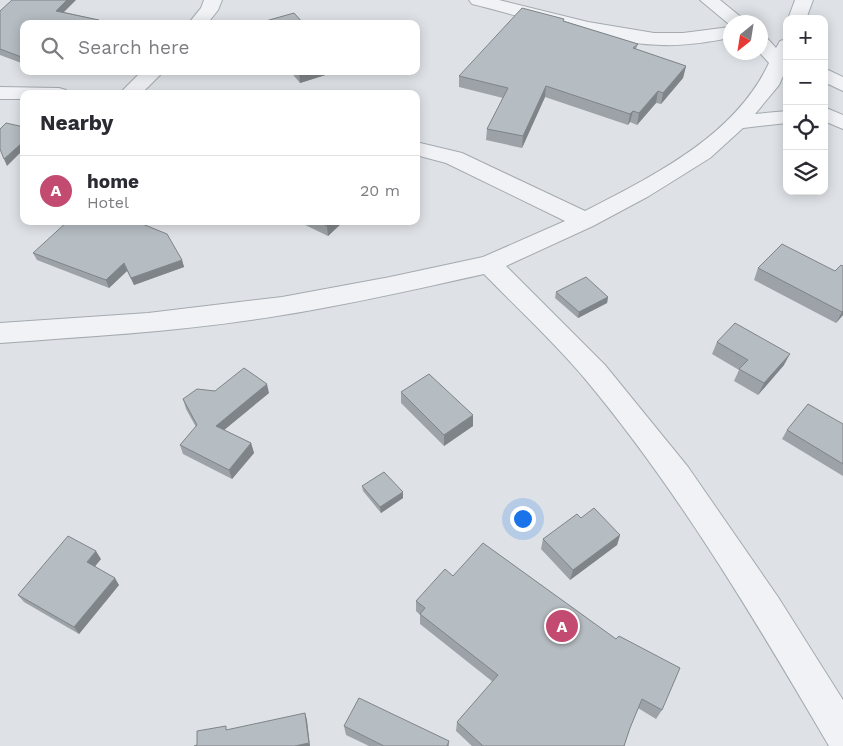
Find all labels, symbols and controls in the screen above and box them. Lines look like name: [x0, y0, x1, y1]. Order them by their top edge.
north arrow: [723, 15, 768, 60]
map controls: [783, 15, 828, 195]
button: +: [783, 15, 828, 60]
search box: [20, 20, 420, 75]
icon: search: [38, 34, 66, 62]
text: Search here: [78, 36, 189, 59]
button: −: [783, 60, 828, 105]
button: locate: [783, 105, 828, 150]
text: Nearby: [40, 110, 113, 135]
button: layers: [783, 150, 828, 195]
text: home: [87, 170, 139, 193]
text: A: [51, 181, 61, 200]
text: 20 m: [360, 181, 400, 200]
text: Hotel: [87, 193, 129, 212]
your location: [510, 506, 536, 532]
pin: A: [546, 607, 578, 645]

